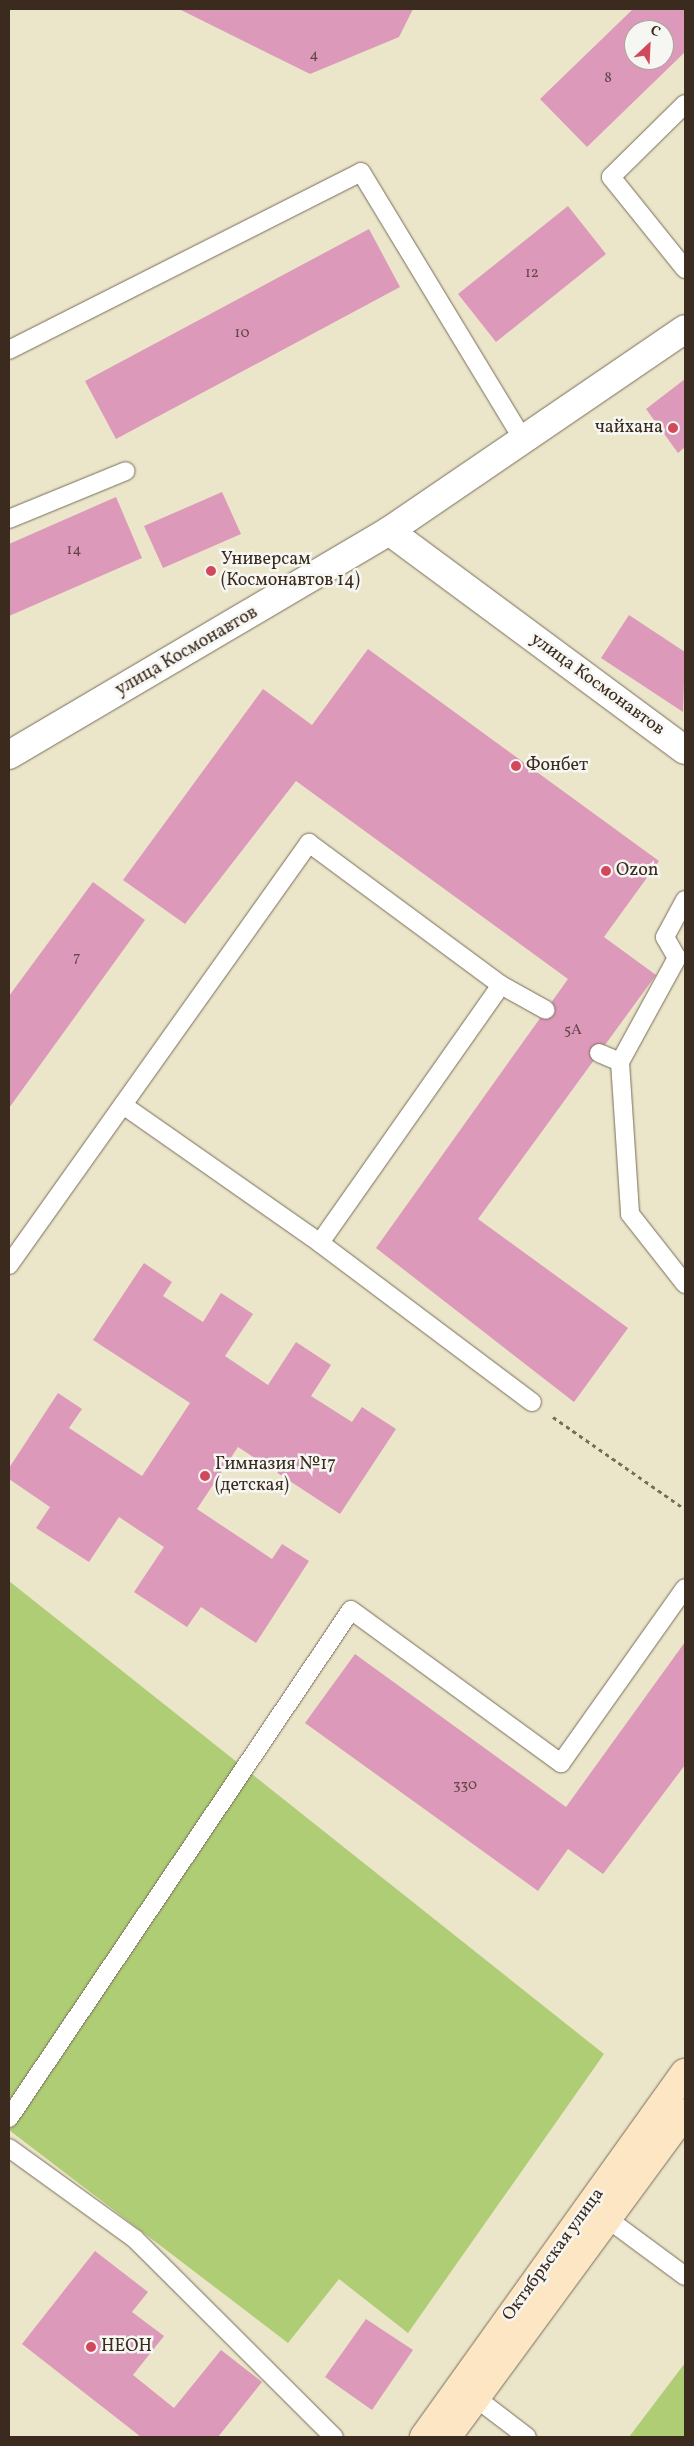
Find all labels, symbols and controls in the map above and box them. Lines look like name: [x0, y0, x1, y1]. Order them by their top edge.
north arrow: [624, 20, 674, 70]
text: С: [647, 21, 663, 42]
house number: 4: [310, 47, 318, 65]
house number: 8: [604, 70, 612, 88]
house number: 12: [525, 265, 539, 283]
house number: 10: [235, 325, 249, 343]
place label: чайхана: [595, 417, 663, 439]
marker: чайхана: [667, 422, 679, 434]
house number: 14: [67, 542, 81, 560]
place label: Универсам (Космонавтов 14): [221, 550, 360, 592]
marker: Универсам (Космонавтов 14): [205, 565, 217, 577]
street label: улица Космонавтов: [112, 602, 262, 702]
street label: улица Космонавтов: [526, 629, 668, 741]
place label: Фонбет: [526, 755, 588, 777]
marker: Фонбет: [510, 760, 522, 772]
place label: Ozon: [616, 860, 658, 882]
marker: Ozon: [600, 865, 612, 877]
house number: 7: [73, 949, 81, 967]
house number: 5А: [564, 1022, 582, 1040]
place label: Гимназия №17 (детская): [215, 1455, 336, 1498]
marker: Гимназия №17 (детская): [199, 1470, 211, 1482]
house number: 330: [453, 1777, 477, 1795]
street label: Октябрьская улица: [498, 2184, 610, 2326]
place label: НЕОН: [101, 2336, 152, 2358]
marker: НЕОН: [85, 2341, 97, 2353]

